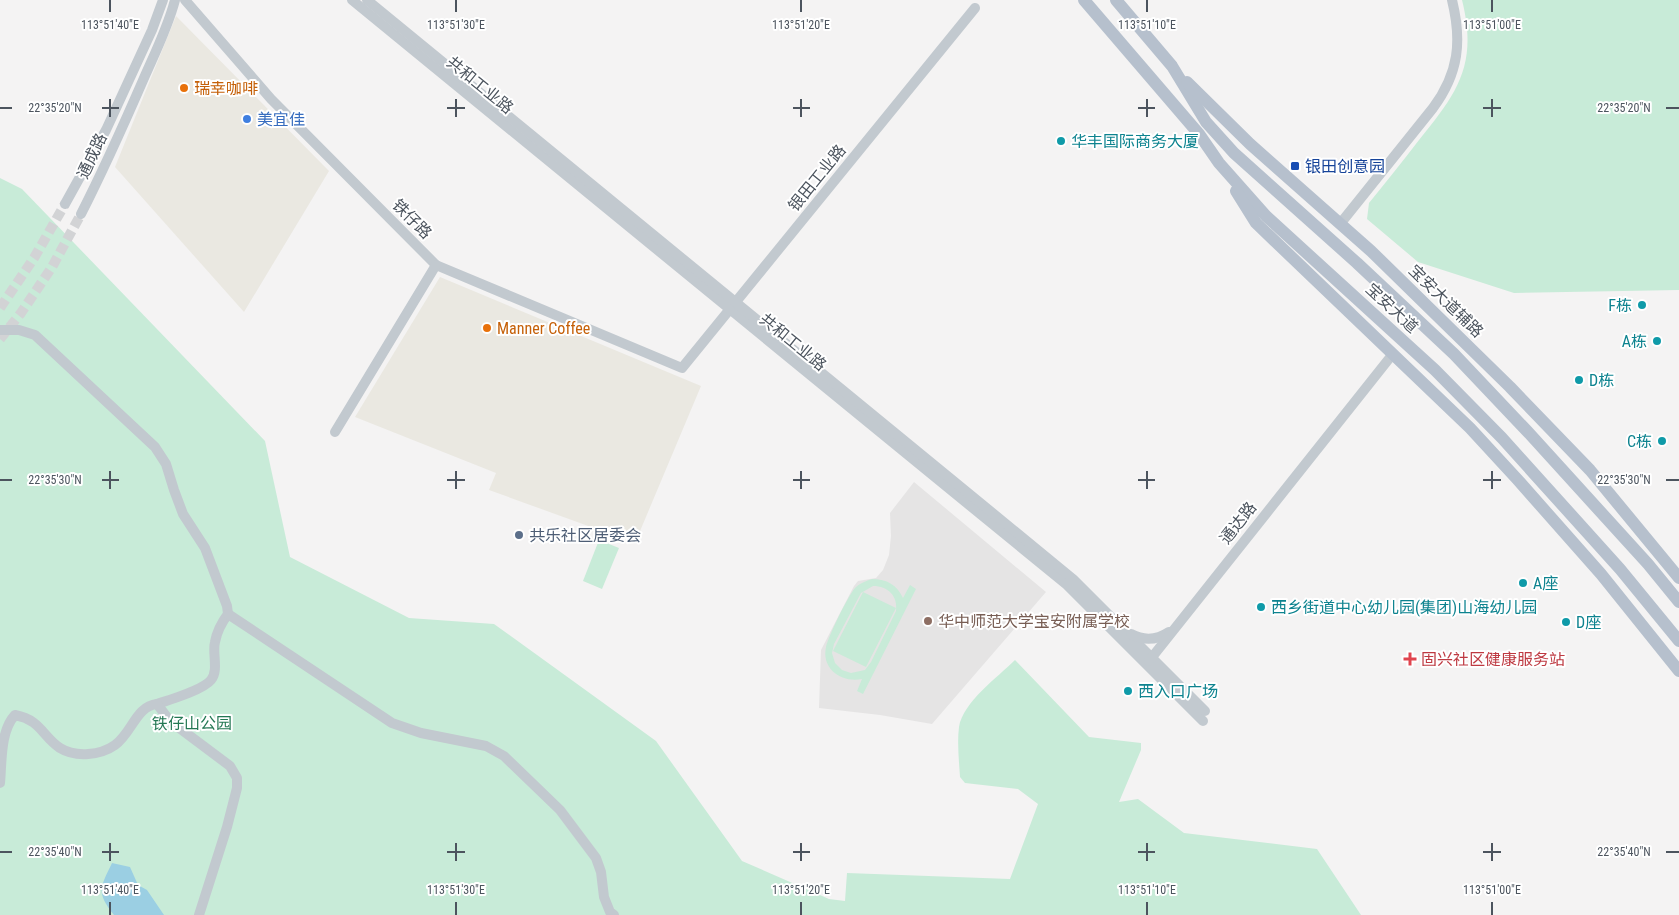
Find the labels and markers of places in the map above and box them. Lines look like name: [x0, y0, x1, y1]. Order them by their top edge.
place label: 瑞幸咖啡: [194, 79, 258, 98]
marker: 瑞幸咖啡: [178, 82, 190, 94]
place label: 美宜佳: [257, 110, 305, 129]
marker: 美宜佳: [241, 113, 253, 125]
place label: 华丰国际商务大厦: [1071, 132, 1199, 151]
marker: 华丰国际商务大厦: [1055, 135, 1067, 147]
place label: 银田创意园: [1305, 157, 1385, 176]
marker: 银田创意园: [1289, 160, 1301, 172]
place label: F栋: [1608, 296, 1632, 315]
marker: F栋: [1636, 299, 1648, 311]
place label: Manner Coffee: [497, 319, 590, 338]
marker: Manner Coffee: [481, 322, 493, 334]
place label: A栋: [1622, 332, 1647, 351]
marker: A栋: [1651, 335, 1663, 347]
place label: D栋: [1589, 371, 1614, 390]
marker: D栋: [1573, 374, 1585, 386]
place label: C栋: [1627, 432, 1652, 451]
marker: C栋: [1656, 435, 1668, 447]
place label: 共乐社区居委会: [529, 526, 641, 545]
marker: 共乐社区居委会: [513, 529, 525, 541]
place label: A座: [1533, 574, 1558, 593]
marker: A座: [1517, 577, 1529, 589]
place label: 西乡街道中心幼儿园(集团)山海幼儿园: [1271, 598, 1537, 617]
marker: 西乡街道中心幼儿园(集团)山海幼儿园: [1255, 601, 1267, 613]
place label: 华中师范大学宝安附属学校: [938, 612, 1130, 631]
place label: D座: [1576, 613, 1601, 632]
marker: 华中师范大学宝安附属学校: [922, 615, 934, 627]
marker: D座: [1560, 616, 1572, 628]
place label: 固兴社区健康服务站: [1421, 650, 1565, 669]
marker: 固兴社区健康服务站: [1403, 652, 1417, 666]
place label: 西入口广场: [1138, 682, 1218, 701]
marker: 西入口广场: [1122, 685, 1134, 697]

